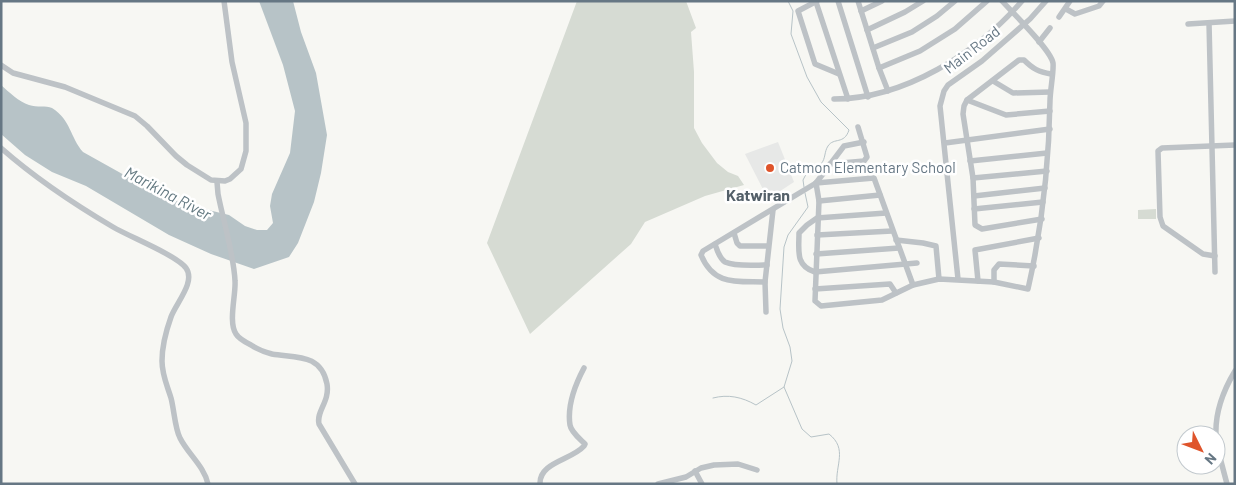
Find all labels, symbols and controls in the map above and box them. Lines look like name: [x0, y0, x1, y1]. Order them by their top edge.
street label: Main Road: [940, 22, 1003, 77]
place label: Catmon Elementary School: [780, 158, 956, 176]
water label: Marikina River: [122, 162, 216, 224]
marker: Catmon Elementary School: [764, 162, 776, 174]
district label: Katwiran: [726, 185, 790, 204]
north arrow: [1176, 425, 1226, 475]
text: N: [1202, 450, 1220, 468]

